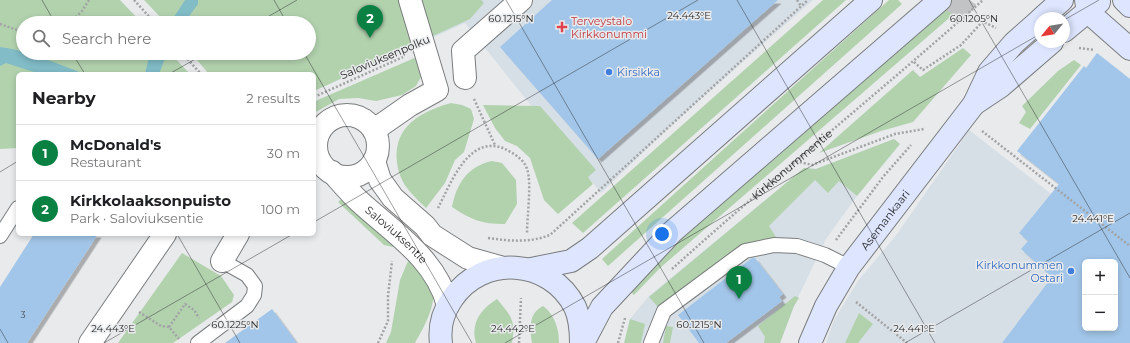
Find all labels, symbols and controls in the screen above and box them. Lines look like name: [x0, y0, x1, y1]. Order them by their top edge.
pin: 2: [357, 5, 383, 38]
text: 24.443°E: [667, 9, 711, 22]
text: 60.1215°N: [488, 12, 534, 25]
text: 60.1205°N: [950, 12, 998, 25]
north arrow: [1034, 12, 1070, 48]
place label: Terveystalo Kirkkonummi: [571, 14, 647, 41]
search box: [16, 16, 316, 60]
marker: Terveystalo Kirkkonummi: [556, 21, 568, 33]
icon: search: [30, 27, 52, 49]
text: Search here: [62, 29, 151, 48]
street label: Saloviuksenpolku: [338, 32, 432, 82]
place label: Kirsikka: [617, 65, 660, 79]
marker: Kirsikka: [604, 67, 614, 77]
text: Nearby: [32, 88, 96, 108]
text: 2 results: [246, 90, 300, 106]
street label: Kirkkonummentie: [749, 126, 835, 203]
text: McDonald's: [70, 135, 161, 154]
text: 1: [42, 145, 48, 161]
text: 30 m: [267, 145, 300, 161]
text: Restaurant: [70, 154, 141, 170]
street label: Asemankaari: [858, 187, 913, 253]
text: Kirkkolaaksonpuisto: [70, 191, 231, 210]
text: 2: [41, 201, 49, 217]
text: 100 m: [261, 201, 300, 217]
street label: Saloviuksentie: [362, 203, 431, 267]
text: Park · Saloviuksentie: [70, 210, 203, 226]
text: 24.441°E: [1072, 212, 1114, 225]
your location: [652, 224, 672, 244]
place label: Kirkkonummen Ostari: [976, 258, 1063, 285]
map controls: [1082, 259, 1118, 331]
button: +: [1082, 259, 1118, 295]
pin: 1: [726, 266, 752, 299]
marker: Kirkkonummen Ostari: [1066, 266, 1076, 276]
button: −: [1082, 295, 1118, 331]
house number: 3: [20, 309, 26, 320]
text: 60.1225°N: [211, 318, 259, 331]
text: 60.1215°N: [676, 318, 722, 331]
text: 24.443°E: [91, 322, 135, 335]
text: 24.442°E: [491, 322, 535, 335]
text: 24.441°E: [893, 322, 935, 335]

